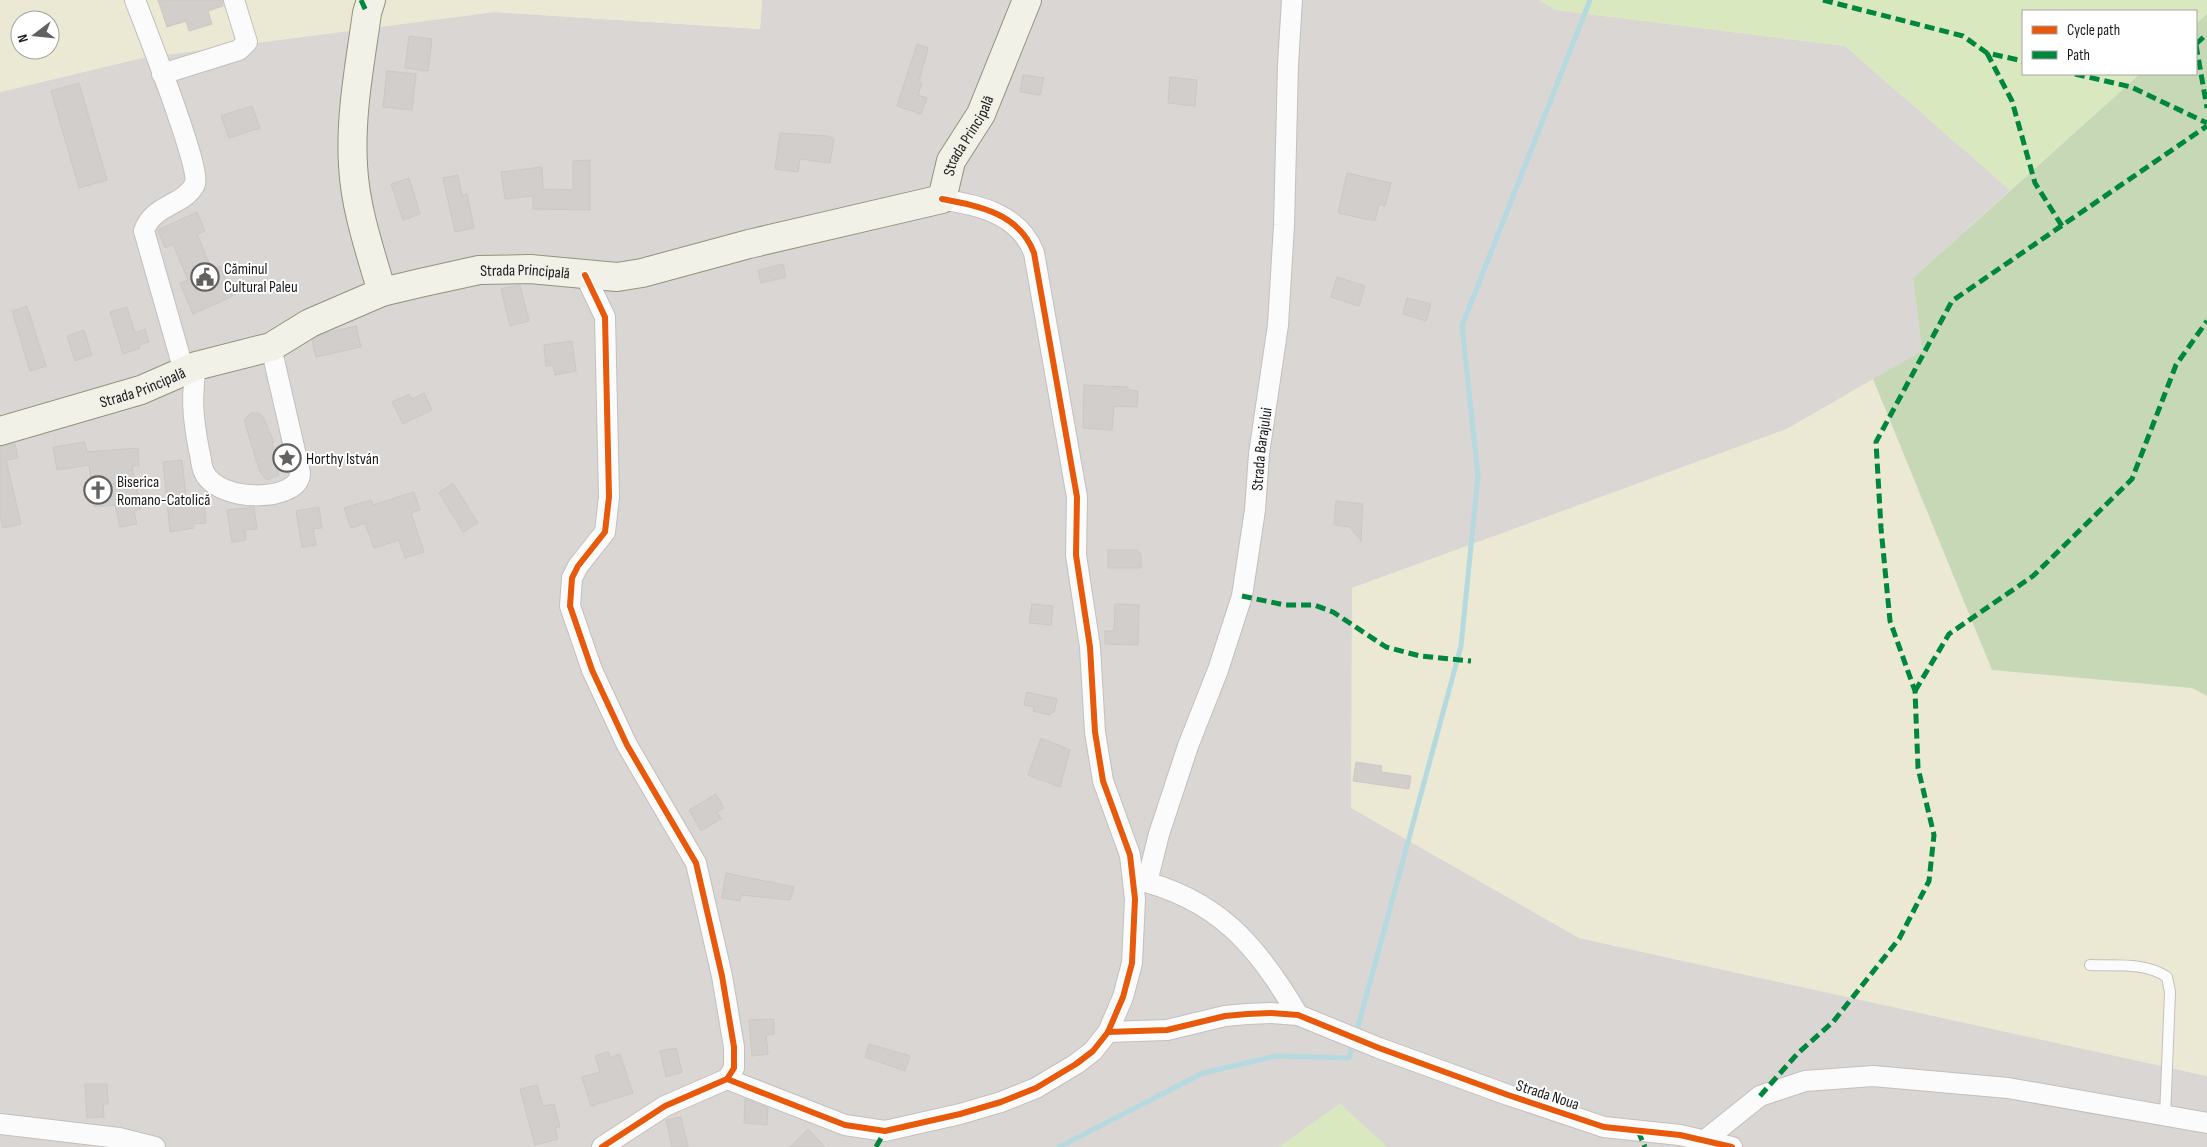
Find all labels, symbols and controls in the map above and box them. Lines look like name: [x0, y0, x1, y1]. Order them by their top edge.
north arrow: [10, 10, 60, 60]
legend: [2022, 10, 2197, 75]
text: Cycle path: [2067, 21, 2120, 40]
text: N: [14, 33, 32, 44]
text: Path: [2067, 46, 2090, 65]
street label: Strada Principală: [940, 93, 999, 178]
place label: Căminul Cultural Paleu: [224, 260, 298, 297]
street label: Strada Principală: [480, 261, 571, 284]
public building icon: Căminul Cultural Paleu: [190, 262, 220, 292]
street label: Strada Principală: [98, 364, 189, 413]
street label: Strada Barajului: [1248, 406, 1277, 491]
place icon: Horthy István: [272, 443, 302, 473]
place label: Horthy István: [306, 450, 379, 469]
place label: Biserica Romano-Catolică: [117, 473, 210, 510]
church icon: Biserica Romano-Catolică: [83, 475, 113, 505]
street label: Strada Noua: [1514, 1076, 1582, 1115]

